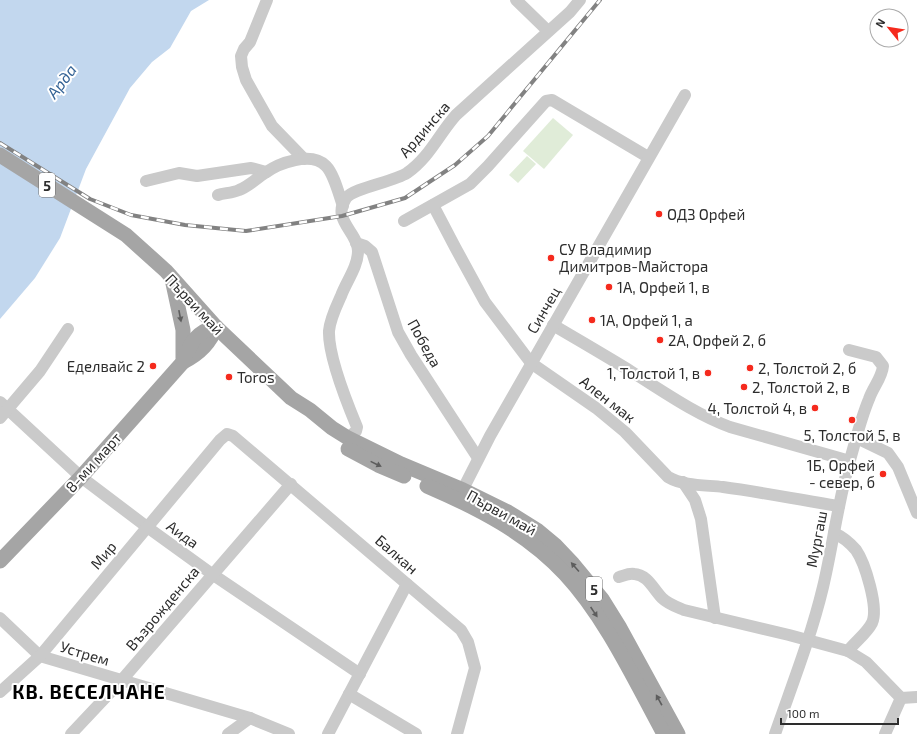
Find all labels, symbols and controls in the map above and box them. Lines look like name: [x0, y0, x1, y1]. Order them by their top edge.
north arrow: [869, 8, 909, 48]
text: N: [872, 16, 888, 29]
water label: Арда: [42, 60, 80, 102]
street label: Ардинска: [395, 97, 453, 161]
road number: 5: [39, 173, 55, 197]
place label: ОДЗ Орфей: [667, 205, 745, 223]
marker: ОДЗ Орфей: [654, 209, 664, 219]
place label: СУ Владимир Димитров-Майстора: [559, 240, 708, 275]
marker: СУ Владимир Димитров-Майстора: [546, 253, 556, 263]
street label: Първи май: [162, 270, 228, 338]
place label: 1А, Орфей 1, в: [617, 278, 710, 296]
marker: 1А, Орфей 1, в: [604, 282, 614, 292]
street label: Синчец: [522, 283, 564, 337]
one-way arrow: [177, 310, 183, 322]
place label: 1А, Орфей 1, а: [600, 311, 693, 329]
marker: 1А, Орфей 1, а: [587, 315, 597, 325]
street label: Победа: [404, 316, 446, 370]
place label: 2А, Орфей 2, б: [668, 331, 766, 349]
marker: 2А, Орфей 2, б: [655, 335, 665, 345]
place label: Еделвайс 2: [67, 357, 145, 375]
place label: 2, Толстой 2, б: [758, 359, 856, 377]
marker: Еделвайс 2: [148, 361, 158, 371]
marker: 2, Толстой 2, б: [745, 363, 755, 373]
place label: 1, Толстой 1, в: [607, 364, 700, 382]
place label: Toros: [237, 368, 275, 386]
marker: 1, Толстой 1, в: [703, 368, 713, 378]
marker: Toros: [224, 372, 234, 382]
street label: Ален мак: [577, 372, 639, 426]
place label: 2, Толстой 2, в: [752, 378, 850, 396]
marker: 2, Толстой 2, в: [739, 382, 749, 392]
place label: 4, Толстой 4, в: [707, 399, 807, 417]
marker: 4, Толстой 4, в: [810, 403, 820, 413]
marker: 5, Толстой 5, в: [847, 415, 857, 425]
place label: 5, Толстой 5, в: [803, 426, 901, 444]
street label: 8-ми март: [61, 428, 125, 496]
place label: 1Б, Орфей - север, б: [807, 456, 875, 491]
one-way arrow: [370, 461, 382, 467]
marker: 1Б, Орфей - север, б: [878, 469, 888, 479]
street label: Първи май: [464, 485, 540, 539]
street label: Мургаш: [802, 509, 831, 569]
street label: Аида: [163, 516, 203, 552]
street label: Балкан: [372, 531, 422, 577]
street label: Мир: [86, 537, 120, 573]
street label: Възрожденска: [121, 562, 203, 654]
one-way arrow: [571, 562, 580, 572]
road number: 5: [586, 577, 602, 601]
one-way arrow: [590, 607, 598, 617]
street label: Устрем: [58, 637, 112, 669]
district label: КВ. ВЕСЕЛЧАНЕ: [12, 680, 166, 703]
one-way arrow: [656, 694, 663, 706]
scale bar: [781, 700, 898, 726]
text: 100 m: [787, 706, 819, 720]

